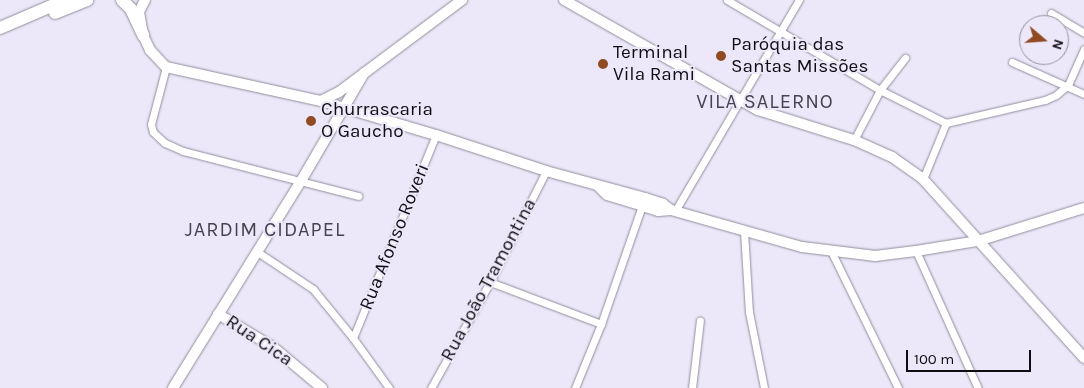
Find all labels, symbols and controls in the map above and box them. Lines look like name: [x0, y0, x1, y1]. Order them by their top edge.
north arrow: [1019, 15, 1069, 65]
place label: Paróquia das Santas Missões: [731, 34, 868, 78]
text: N: [1048, 37, 1067, 52]
place label: Terminal Vila Rami: [613, 42, 695, 86]
marker: Paróquia das Santas Missões: [715, 50, 727, 62]
marker: Terminal Vila Rami: [597, 58, 609, 70]
district label: VILA SALERNO: [695, 89, 835, 113]
place label: Churrascaria O Gaucho: [321, 99, 433, 143]
marker: Churrascaria O Gaucho: [305, 115, 317, 127]
street label: Rua Afonso Roveri: [355, 160, 435, 314]
street label: Rua João Tramontina: [436, 195, 542, 365]
district label: JARDIM CIDAPEL: [183, 217, 347, 241]
street label: Rua Cica: [221, 310, 297, 372]
scale bar: [909, 340, 1034, 372]
text: 100 m: [914, 350, 954, 368]

